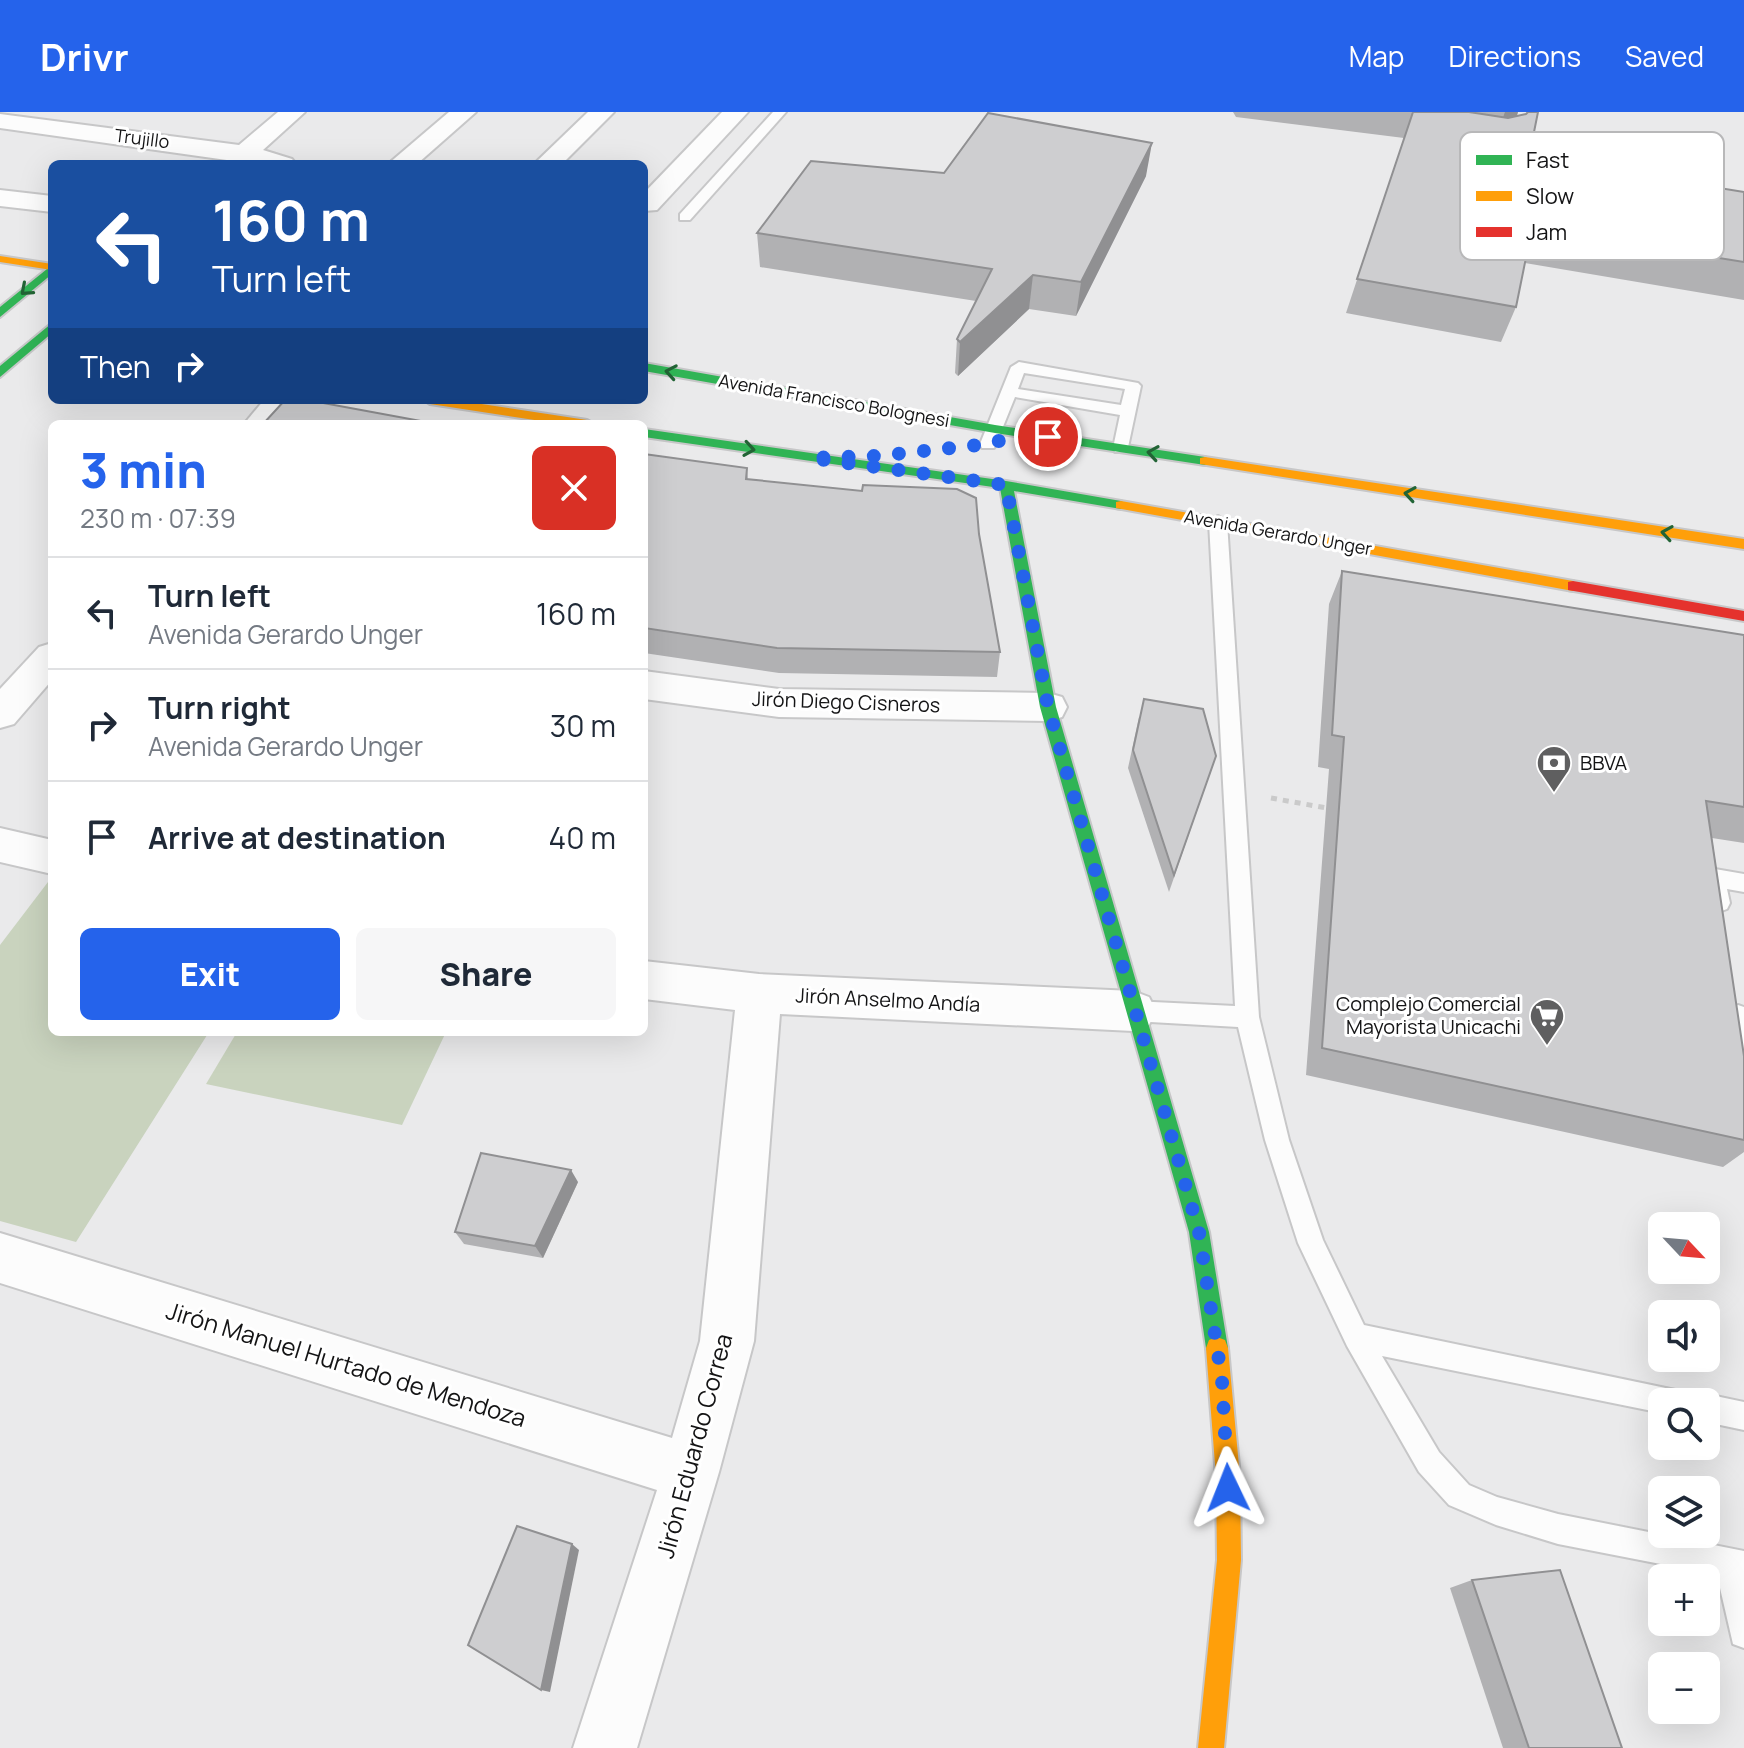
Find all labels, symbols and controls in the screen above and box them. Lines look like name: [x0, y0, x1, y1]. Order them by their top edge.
text: Drivr: [40, 30, 129, 82]
text: Map: [1349, 37, 1404, 75]
text: Directions: [1448, 37, 1581, 75]
text: Saved: [1625, 37, 1704, 75]
street label: Trujillo: [113, 123, 171, 153]
legend: [1460, 132, 1724, 260]
text: Fast: [1526, 145, 1569, 175]
text: 160 m: [212, 181, 370, 258]
text: Slow: [1526, 181, 1574, 211]
icon: left: [80, 192, 184, 296]
text: Jam: [1526, 217, 1567, 247]
text: Turn left: [212, 254, 351, 303]
one-way arrow: [21, 280, 35, 295]
icon: right: [167, 344, 211, 388]
text: Then: [80, 346, 151, 387]
one-way arrow: [664, 364, 678, 381]
street label: Avenida Francisco Bolognesi: [717, 368, 951, 432]
pin: [1014, 403, 1082, 471]
icon: arrive: [1026, 415, 1070, 459]
text: 3 min: [80, 437, 207, 502]
one-way arrow: [742, 440, 756, 457]
one-way arrow: [1146, 445, 1160, 462]
button: close: [532, 446, 616, 530]
one-way arrow: [1403, 486, 1417, 503]
text: 230 m · 07:39: [80, 500, 236, 536]
street label: Avenida Gerardo Unger: [1182, 504, 1375, 560]
one-way arrow: [1660, 525, 1674, 542]
text: Turn left: [148, 575, 271, 616]
icon: left: [80, 591, 124, 635]
text: 160 m: [536, 593, 616, 634]
text: Avenida Gerardo Unger: [148, 616, 423, 652]
street label: Jirón Diego Cisneros: [751, 685, 941, 718]
text: Turn right: [148, 687, 291, 728]
icon: right: [80, 703, 124, 747]
text: 30 m: [550, 705, 616, 746]
text: Avenida Gerardo Unger: [148, 728, 423, 764]
bank icon: BBVA: [1535, 744, 1573, 794]
place label: BBVA: [1580, 749, 1628, 776]
icon: arrive: [80, 815, 124, 859]
text: Arrive at destination: [148, 817, 446, 858]
text: 40 m: [549, 817, 616, 858]
button: Exit: [80, 928, 340, 1020]
button: Share: [356, 928, 616, 1020]
street label: Jirón Anselmo Andía: [795, 981, 981, 1018]
place label: Complejo Comercial Mayorista Unicachi: [1336, 990, 1521, 1040]
supermarket icon: Complejo Comercial Mayorista Unicachi: [1528, 997, 1566, 1047]
north arrow: [1648, 1212, 1720, 1284]
map controls: [1648, 1212, 1720, 1724]
street label: Jirón Manuel Hurtado de Mendoza: [162, 1293, 530, 1434]
button: sound: [1648, 1300, 1720, 1372]
street label: Jirón Eduardo Correa: [648, 1330, 739, 1561]
button: search: [1648, 1388, 1720, 1460]
position arrow: [1186, 1446, 1270, 1530]
button: layers: [1648, 1476, 1720, 1548]
button: +: [1648, 1564, 1720, 1636]
button: −: [1648, 1652, 1720, 1724]

